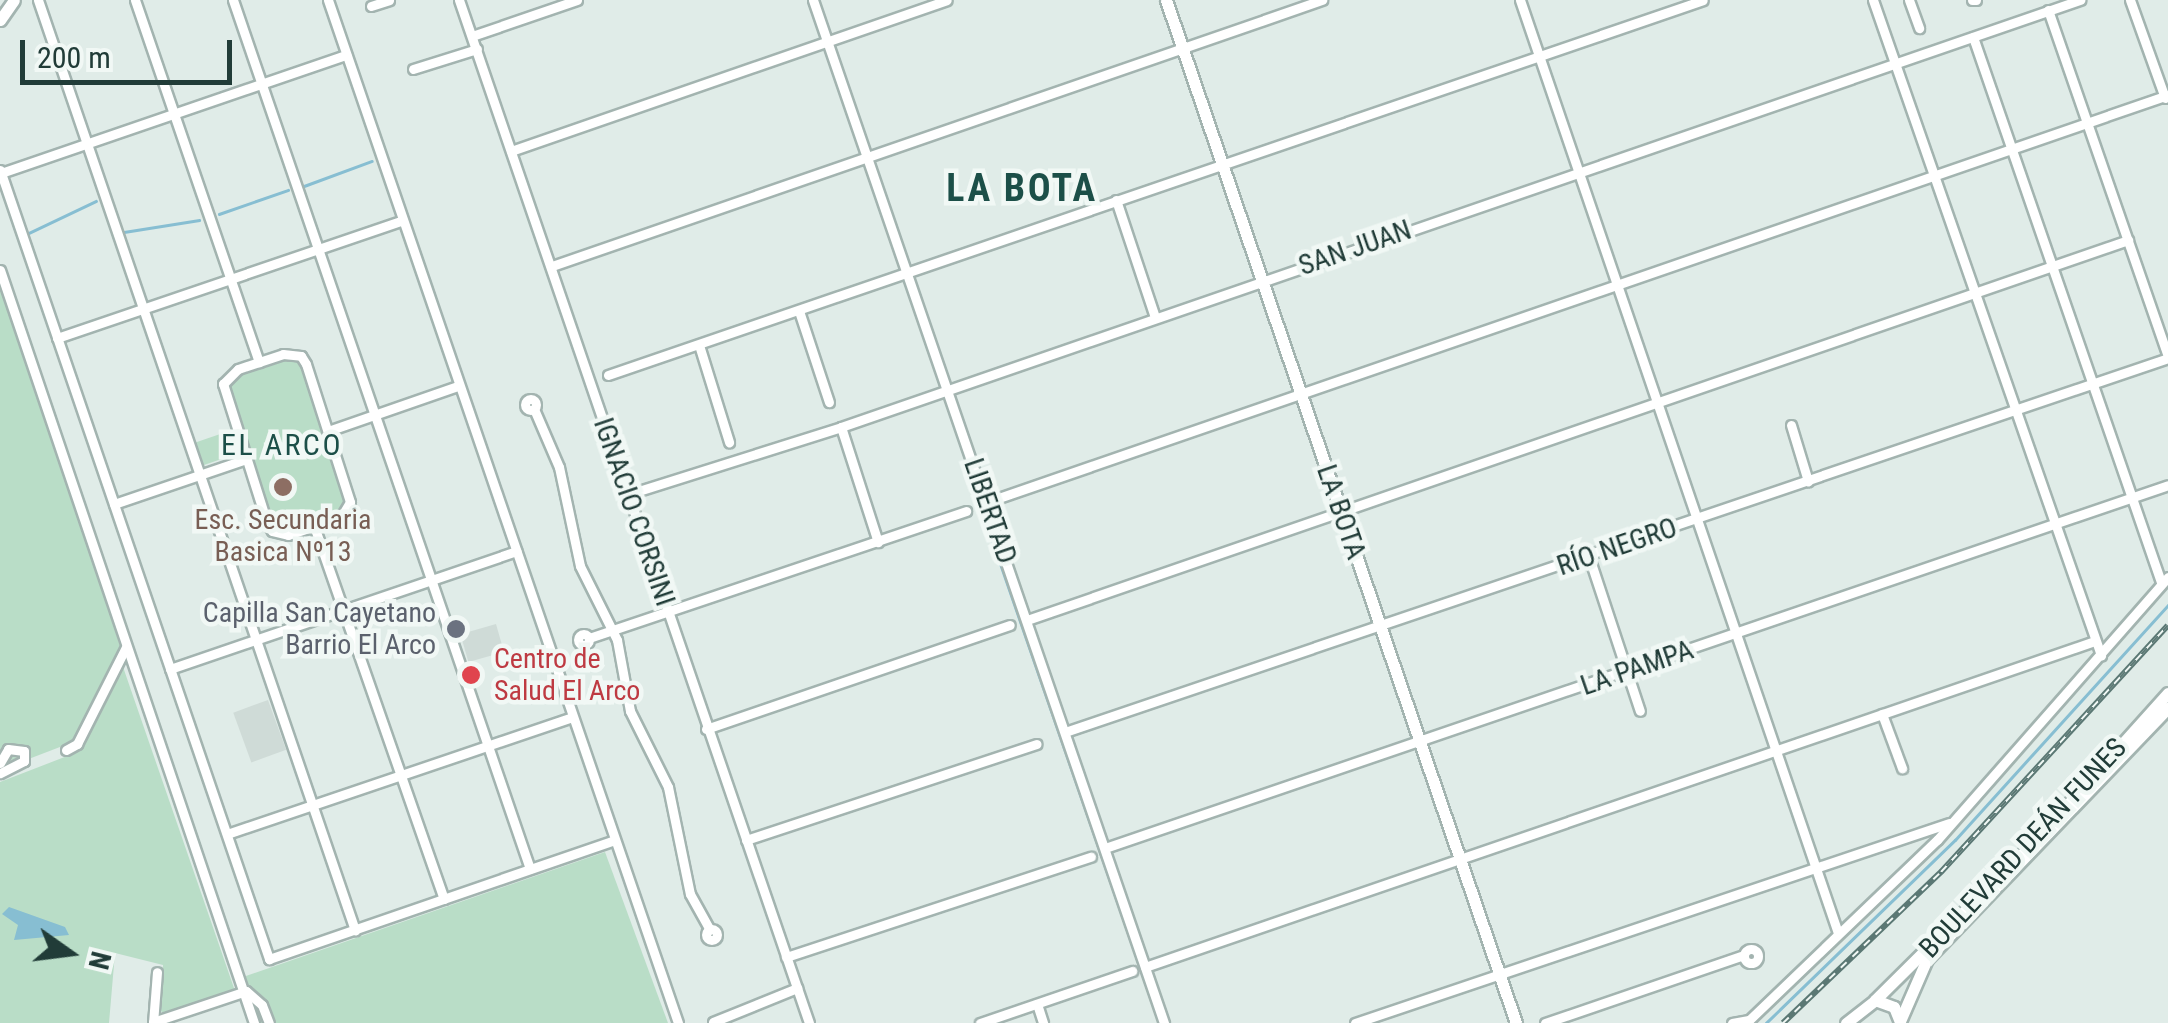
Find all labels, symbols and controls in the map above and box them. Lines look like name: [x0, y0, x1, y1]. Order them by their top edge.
scale bar: [25, 20, 238, 82]
text: 200 m: [37, 40, 111, 75]
district label: LA BOTA: [946, 166, 1098, 212]
street label: SAN JUAN: [1294, 213, 1416, 283]
street label: IGNACIO CORSINI: [586, 414, 682, 610]
district label: EL ARCO: [221, 427, 343, 463]
street label: LIBERTAD: [956, 454, 1024, 568]
street label: LA BOTA: [1309, 460, 1373, 564]
marker: Esc. Secundaria Basica Nº13: [272, 476, 294, 498]
place label: Esc. Secundaria Basica Nº13: [195, 503, 371, 569]
street label: RÍO NEGRO: [1553, 511, 1681, 583]
place label: Capilla San Cayetano Barrio El Arco: [203, 596, 436, 662]
marker: Capilla San Cayetano Barrio El Arco: [445, 618, 467, 640]
street label: LA PAMPA: [1576, 633, 1698, 703]
place label: Centro de Salud El Arco: [494, 642, 640, 708]
marker: Centro de Salud El Arco: [458, 662, 484, 688]
street label: BOULEVARD DEÁN FUNES: [1913, 731, 2133, 965]
north arrow: [20, 903, 120, 1003]
text: N: [82, 948, 118, 973]

